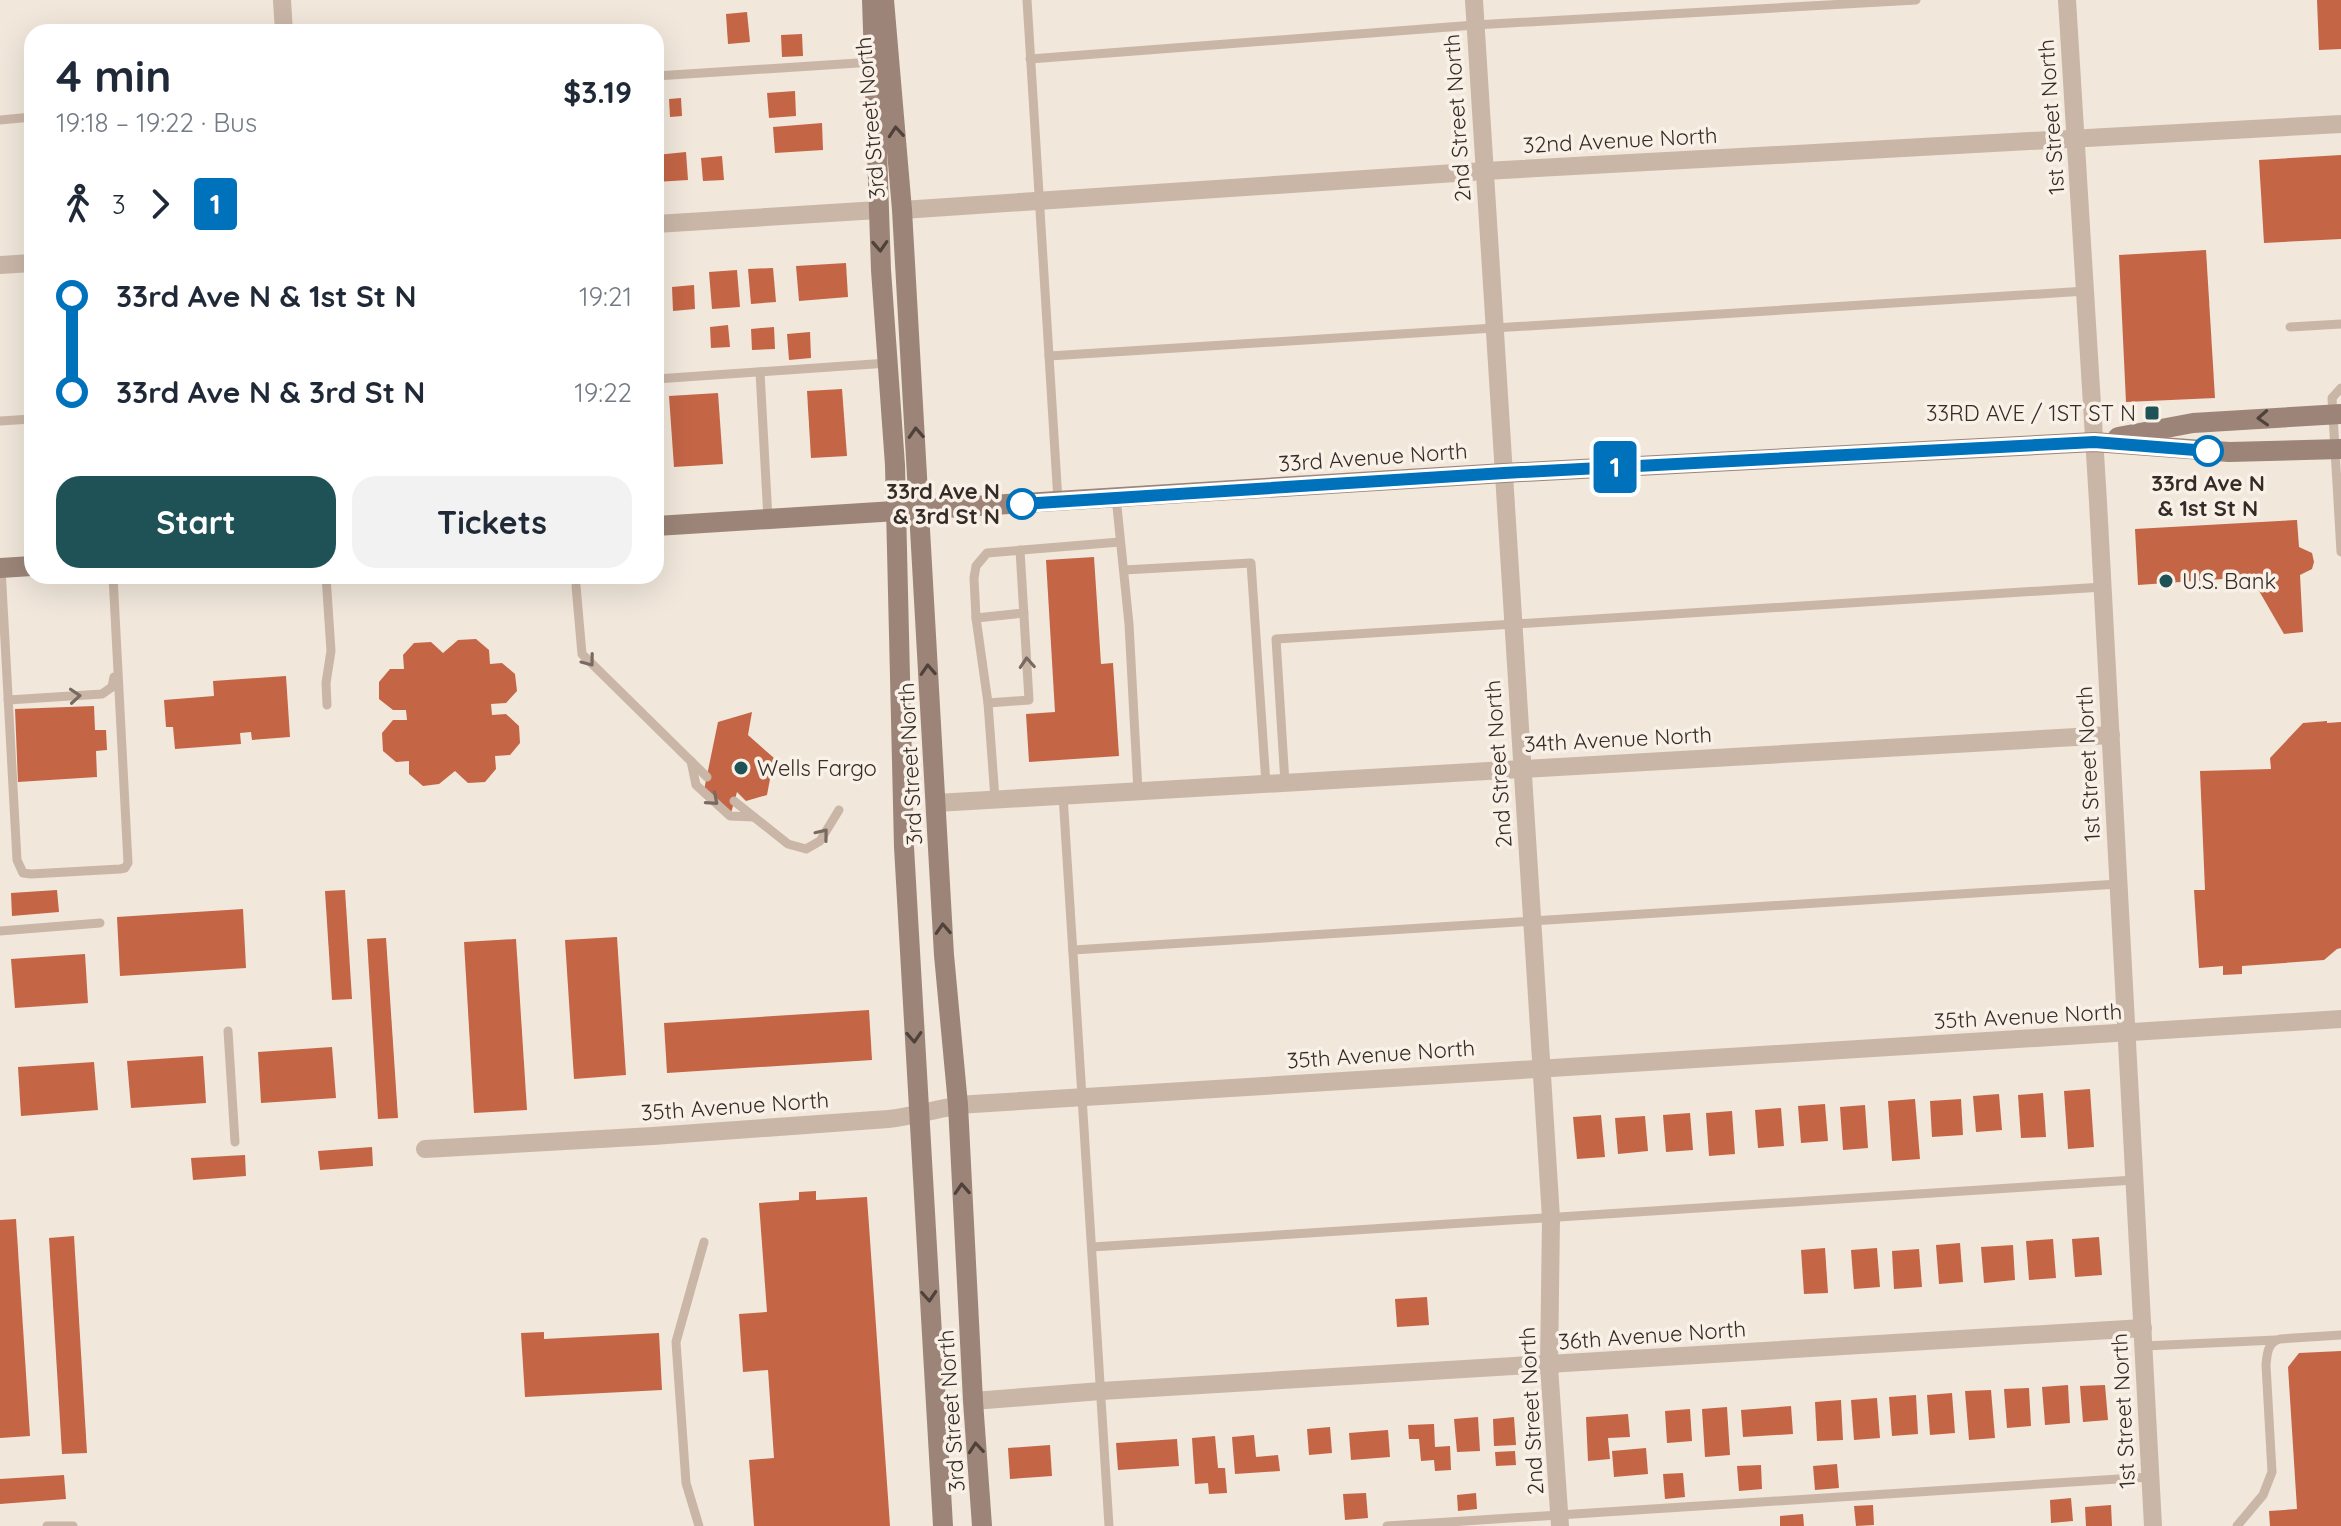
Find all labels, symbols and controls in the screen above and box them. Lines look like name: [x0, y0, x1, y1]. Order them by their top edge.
street label: 2nd Street North: [1437, 33, 1477, 203]
street label: 3rd Street North: [849, 36, 891, 200]
street label: 1st Street North: [2032, 38, 2070, 196]
text: 4 min: [56, 48, 171, 103]
text: $3.19: [563, 73, 632, 111]
text: 19:18 – 19:22 · Bus: [56, 106, 257, 139]
street label: 32nd Avenue North: [1522, 121, 1718, 159]
one-way arrow: [888, 125, 905, 138]
icon: walk: [56, 182, 100, 226]
icon: forward: [138, 182, 182, 226]
text: 1: [210, 186, 221, 221]
text: 3: [112, 188, 126, 221]
one-way arrow: [871, 240, 888, 253]
text: 33rd Ave N & 1st St N: [116, 277, 417, 315]
text: 19:21: [579, 280, 632, 313]
text: 33rd Ave N & 3rd St N: [116, 373, 425, 411]
text: 19:22: [574, 376, 632, 409]
place label: 33RD AVE / 1ST ST N: [1926, 399, 2136, 427]
marker: 33RD AVE / 1ST ST N: [2143, 404, 2161, 422]
one-way arrow: [2256, 409, 2269, 426]
one-way arrow: [907, 426, 924, 439]
street label: 33rd Avenue North: [1278, 436, 1468, 478]
marker: 33rd Ave N & 1st St N: [2193, 436, 2223, 466]
line badge: 1: [1589, 441, 1641, 493]
text: 1: [1610, 449, 1620, 484]
place label: 33rd Ave N & 1st St N: [2151, 469, 2265, 522]
button: Start: [56, 476, 336, 568]
button: Tickets: [352, 476, 632, 568]
place label: 33rd Ave N & 3rd St N: [886, 477, 1000, 530]
marker: 33rd Ave N & 3rd St N: [1007, 489, 1037, 519]
place label: U.S. Bank: [2182, 567, 2276, 595]
marker: U.S. Bank: [2157, 572, 2175, 590]
one-way arrow: [579, 652, 593, 667]
one-way arrow: [1019, 656, 1036, 669]
one-way arrow: [920, 663, 937, 676]
street label: 2nd Street North: [1478, 679, 1518, 849]
street label: 3rd Street North: [892, 682, 928, 846]
street label: 1st Street North: [2070, 685, 2106, 843]
one-way arrow: [69, 688, 82, 705]
street label: 34th Avenue North: [1523, 720, 1713, 758]
place label: Wells Fargo: [757, 754, 877, 782]
marker: Wells Fargo: [732, 759, 750, 777]
one-way arrow: [703, 791, 718, 805]
one-way arrow: [814, 829, 828, 844]
one-way arrow: [935, 922, 952, 935]
street label: 35th Avenue North: [1933, 997, 2123, 1035]
one-way arrow: [905, 1031, 922, 1044]
street label: 35th Avenue North: [1286, 1033, 1476, 1075]
street label: 35th Avenue North: [640, 1085, 830, 1127]
one-way arrow: [953, 1182, 970, 1195]
one-way arrow: [920, 1290, 937, 1303]
street label: 36th Avenue North: [1557, 1314, 1747, 1356]
street label: 2nd Street North: [1513, 1326, 1549, 1496]
street label: 3rd Street North: [931, 1329, 971, 1493]
street label: 1st Street North: [2105, 1332, 2141, 1490]
one-way arrow: [968, 1441, 985, 1454]

